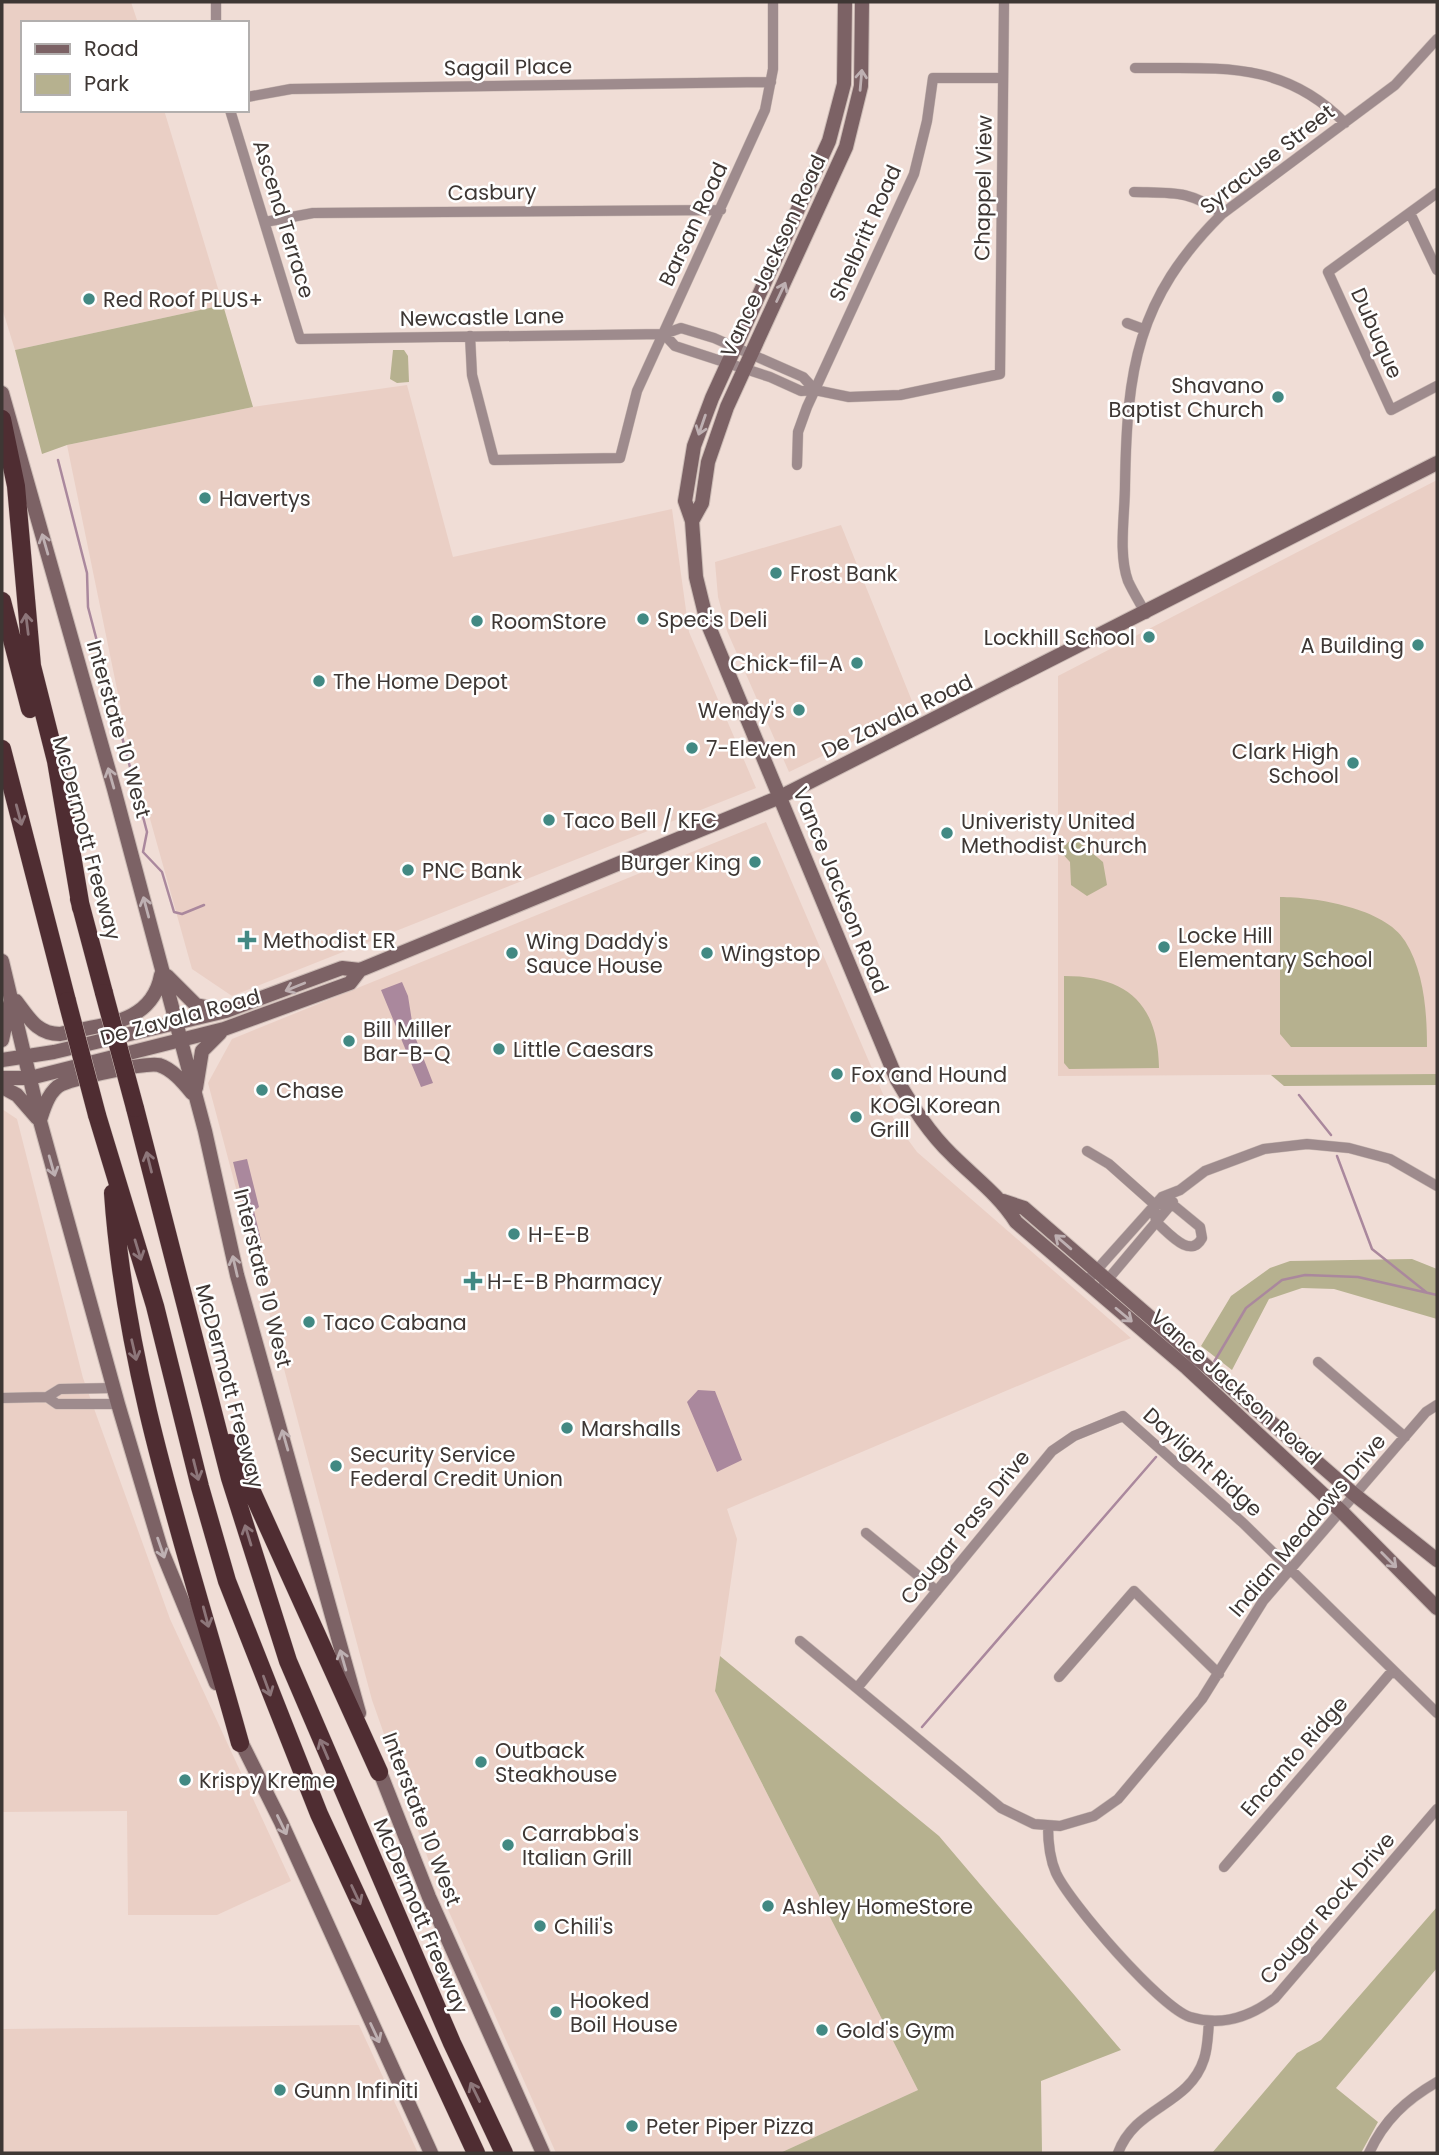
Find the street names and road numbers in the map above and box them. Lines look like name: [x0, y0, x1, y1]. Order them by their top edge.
street label: Sagail Place: [444, 51, 572, 83]
street label: Syracuse Street: [1194, 97, 1340, 221]
street label: Chappel View: [967, 115, 999, 261]
street label: Ascend Terrace: [246, 136, 322, 302]
street label: Vance Jackson Road: [713, 150, 833, 362]
street label: Barsan Road: [652, 157, 734, 291]
street label: Shelbritt Road: [822, 160, 908, 306]
street label: Casbury: [447, 177, 537, 207]
street label: Dubuque: [1344, 283, 1410, 383]
street label: Newcastle Lane: [400, 301, 564, 333]
street label: Interstate 10 West: [80, 637, 158, 821]
street label: De Zavala Road: [817, 667, 977, 765]
street label: McDermott Freeway: [46, 733, 128, 943]
street label: Vance Jackson Road: [786, 783, 896, 997]
street label: De Zavala Road: [97, 982, 263, 1052]
street label: Interstate 10 West: [227, 1185, 299, 1371]
street label: McDermott Freeway: [189, 1281, 271, 1491]
street label: Vance Jackson Road: [1144, 1303, 1328, 1471]
street label: Daylight Ridge: [1137, 1401, 1269, 1523]
street label: Indian Meadows Drive: [1222, 1427, 1392, 1623]
street label: Cougar Pass Drive: [893, 1443, 1037, 1611]
street label: Encanto Ridge: [1234, 1690, 1354, 1822]
street label: Interstate 10 West: [376, 1728, 468, 1910]
street label: McDermott Freeway: [367, 1814, 475, 2019]
street label: Cougar Rock Drive: [1253, 1826, 1401, 1990]

